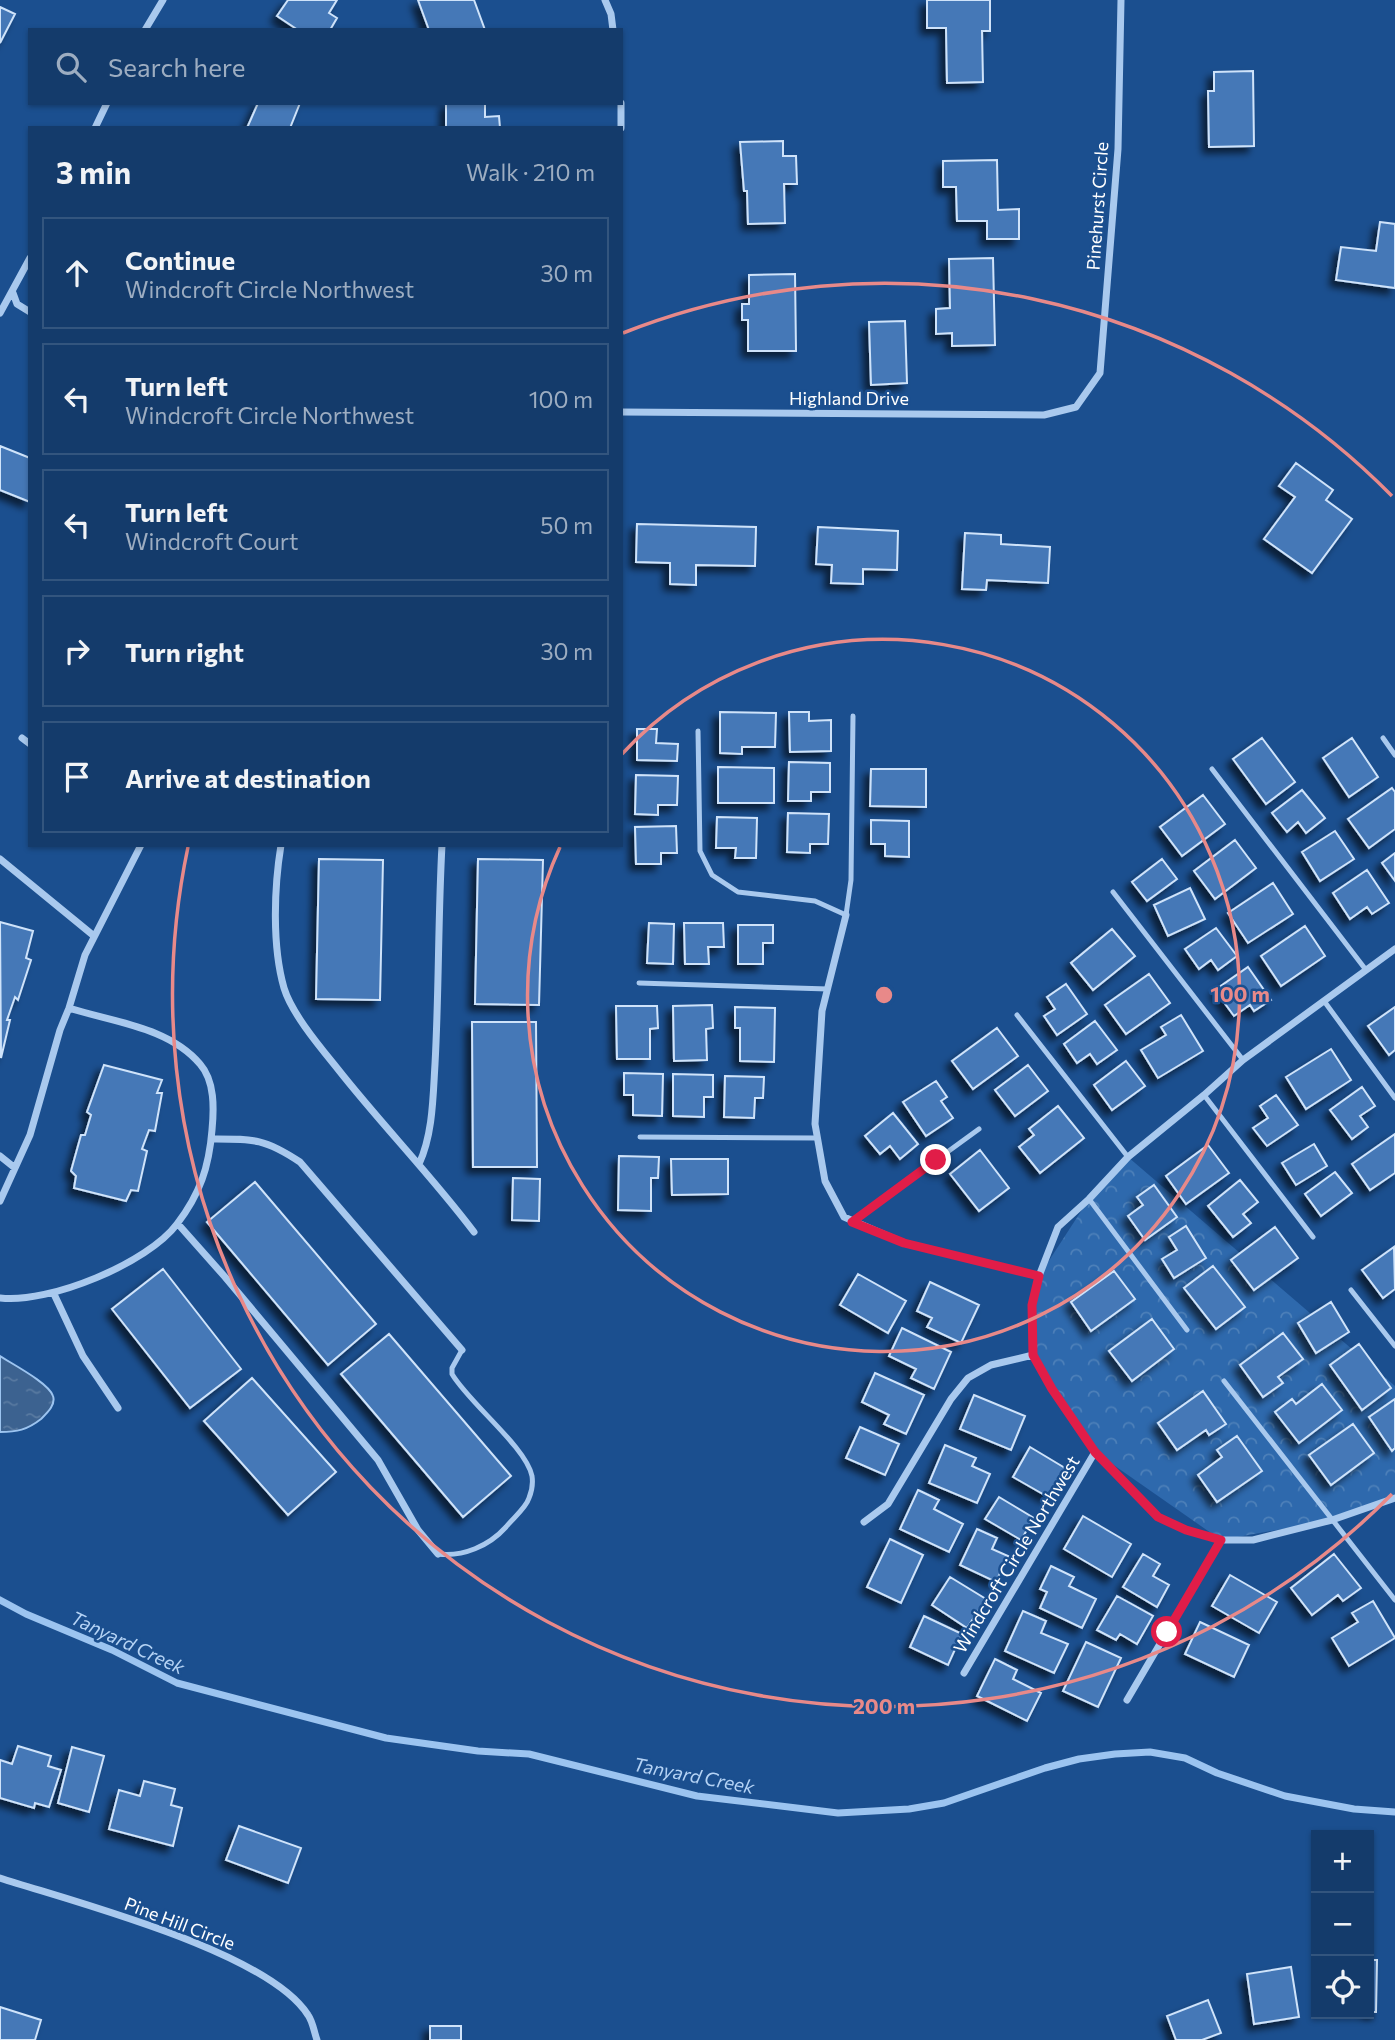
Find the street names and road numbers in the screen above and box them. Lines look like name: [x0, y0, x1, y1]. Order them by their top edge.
street label: Pinehurst Circle: [1082, 141, 1112, 271]
street label: Highland Drive: [789, 387, 909, 409]
street label: Windcroft Circle Northwest: [948, 1451, 1084, 1657]
street label: Pine Hill Circle: [122, 1892, 238, 1954]

